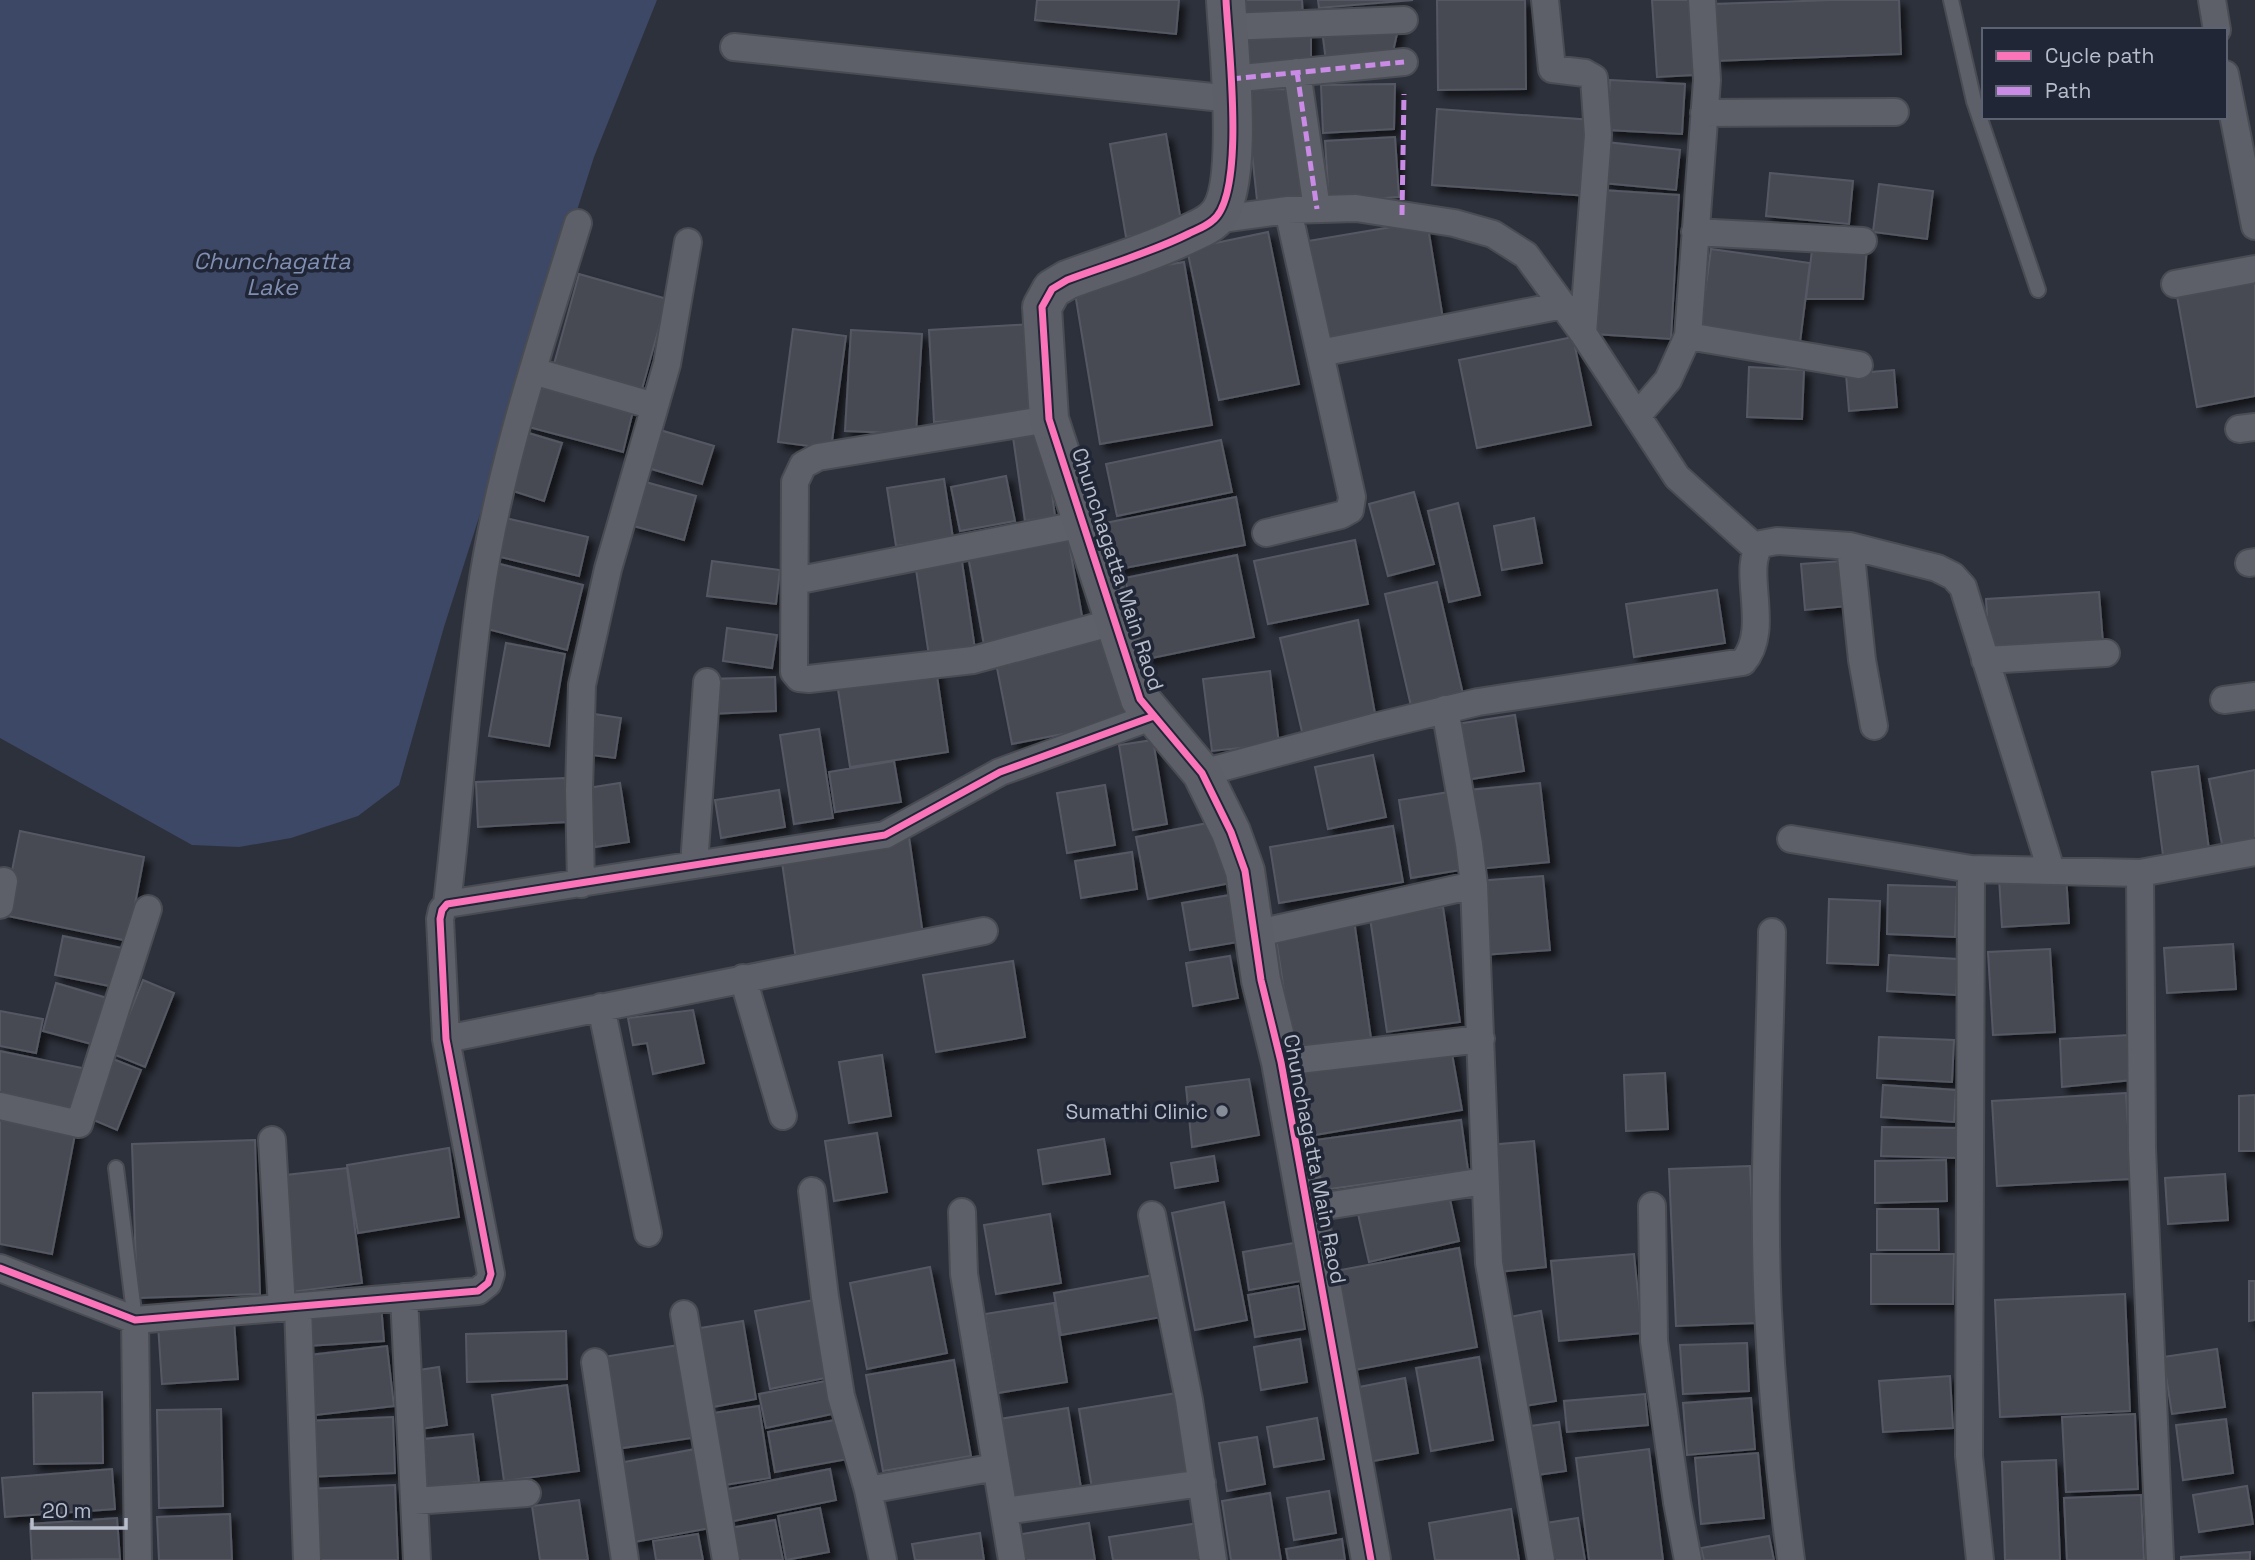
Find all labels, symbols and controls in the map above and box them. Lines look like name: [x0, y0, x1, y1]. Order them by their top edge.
legend: [1982, 28, 2227, 119]
text: Cycle path: [2045, 42, 2154, 69]
text: Path: [2045, 77, 2091, 104]
water label: Chunchagatta Lake: [194, 246, 351, 302]
street label: Chunchagatta Main Raod: [1066, 444, 1170, 694]
street label: Chunchagatta Main Raod: [1278, 1032, 1352, 1286]
place label: Sumathi Clinic: [1065, 1098, 1208, 1125]
marker: Sumathi Clinic: [1214, 1103, 1230, 1119]
scale bar: [32, 1486, 126, 1530]
text: 20 m: [42, 1497, 92, 1524]

